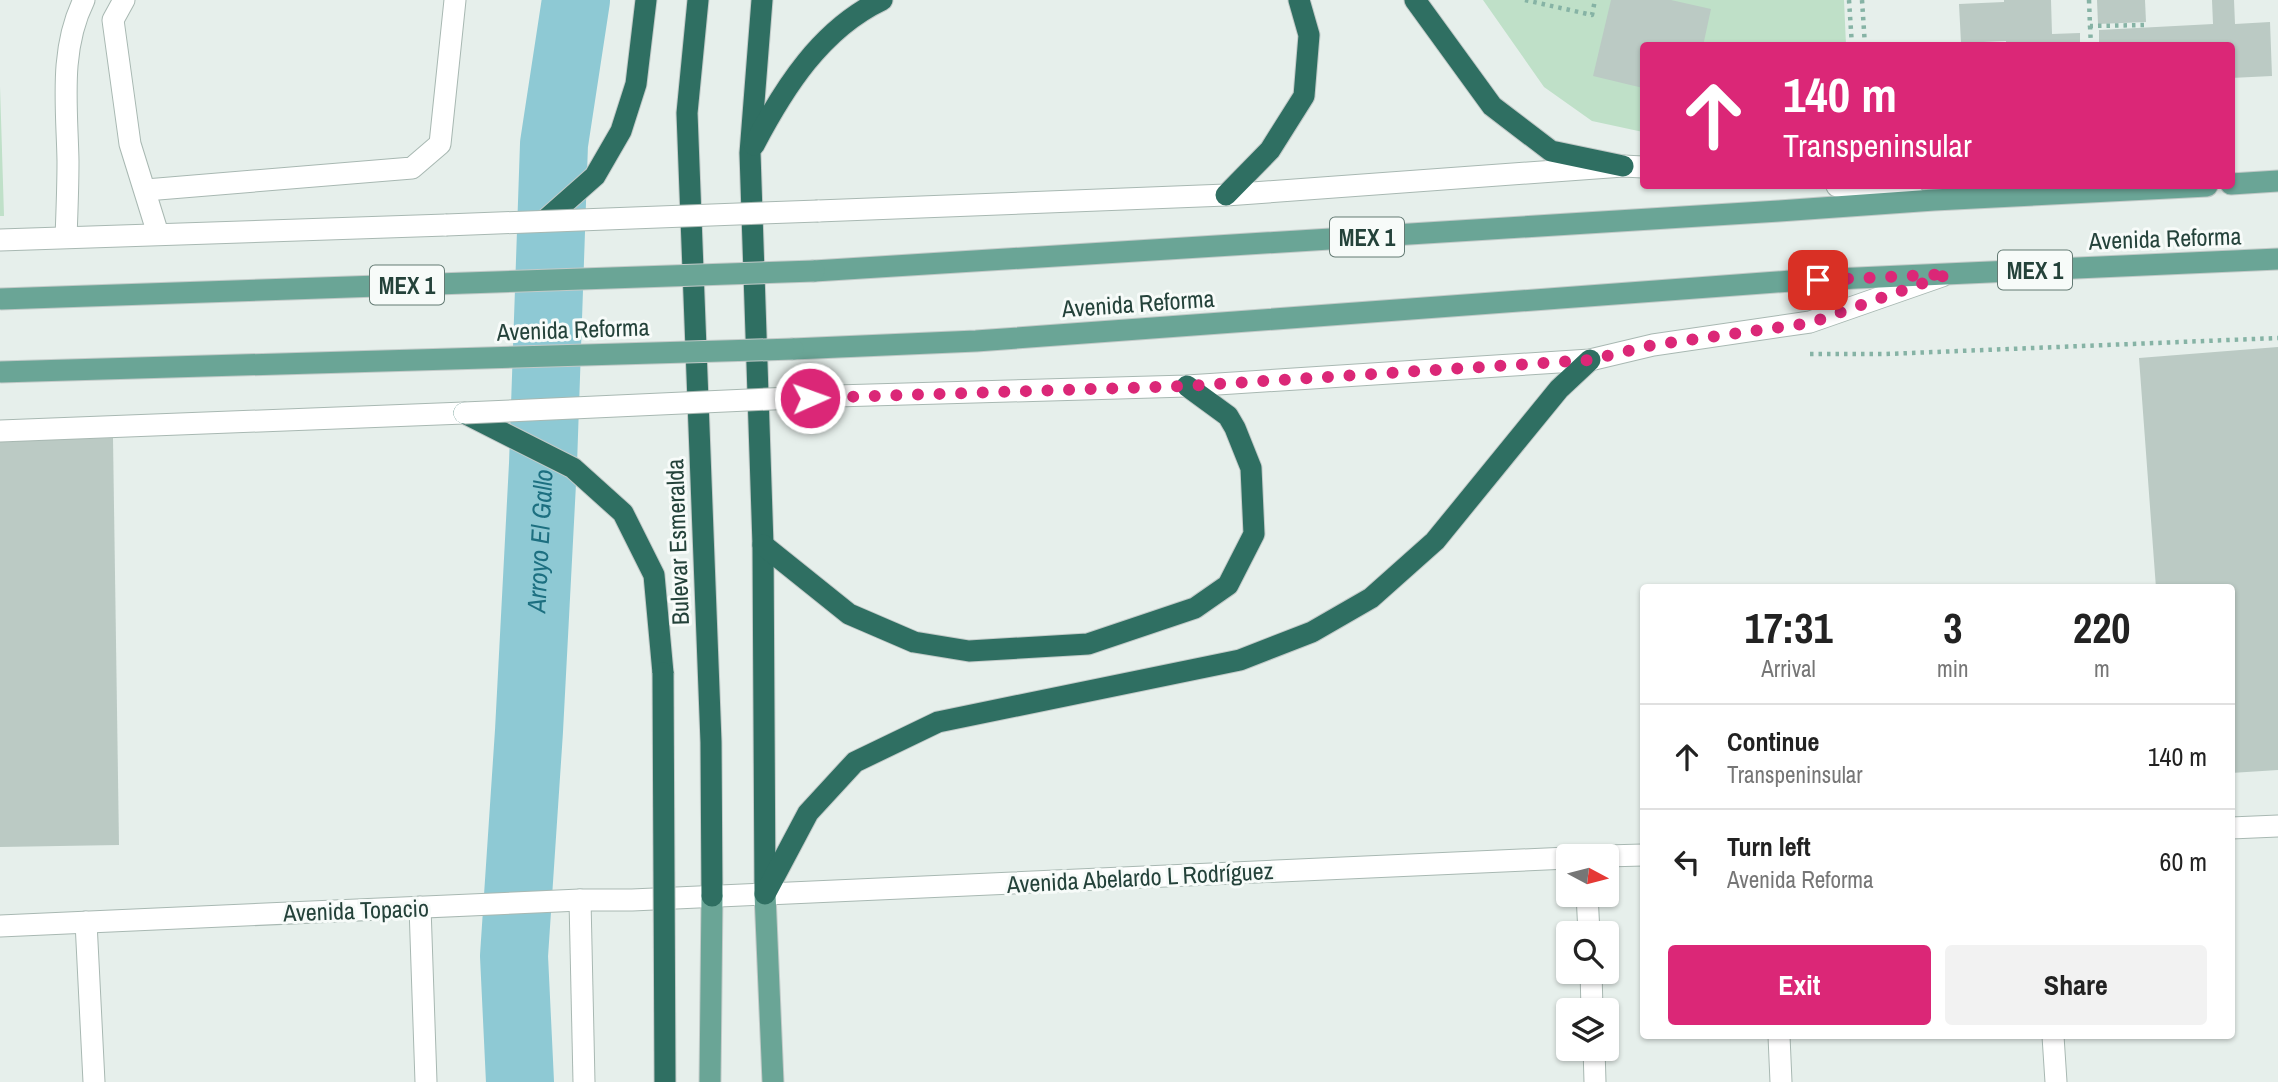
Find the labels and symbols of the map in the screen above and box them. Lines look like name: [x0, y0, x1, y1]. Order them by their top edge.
road number: MEX 1: [1330, 218, 1404, 256]
street label: Avenida Reforma: [2087, 219, 2242, 257]
pin: [1788, 250, 1848, 310]
road number: MEX 1: [1998, 250, 2072, 290]
road number: MEX 1: [370, 266, 444, 304]
street label: Avenida Reforma: [1060, 282, 1215, 324]
street label: Avenida Reforma: [495, 310, 650, 348]
position arrow: [773, 361, 847, 435]
street label: Bulevar Esmeralda: [658, 458, 696, 626]
water label: Arroyo El Gallo: [518, 468, 560, 614]
north arrow: [1556, 844, 1619, 906]
street label: Avenida Abelardo L Rodríguez: [1005, 854, 1274, 900]
street label: Avenida Topacio: [282, 891, 429, 929]

